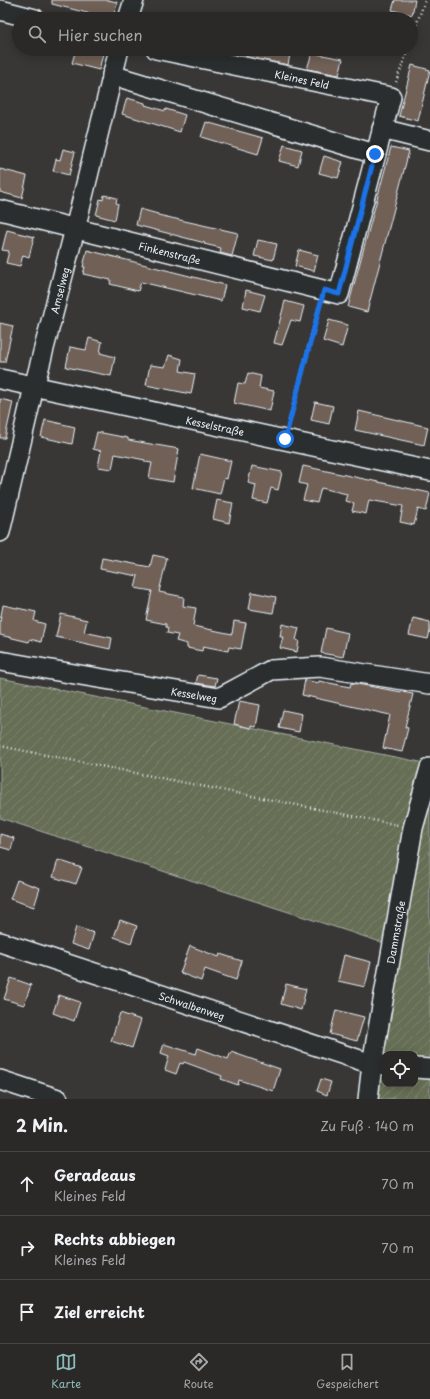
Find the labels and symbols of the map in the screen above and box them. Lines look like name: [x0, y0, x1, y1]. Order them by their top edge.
street label: Kleines Feld: [273, 66, 331, 92]
route end: [366, 145, 384, 163]
street label: Finkenstraße: [137, 237, 203, 267]
street label: Amselweg: [46, 265, 72, 315]
street label: Kesselstraße: [184, 411, 246, 439]
route start: [276, 430, 294, 448]
street label: Kesselweg: [170, 683, 219, 705]
street label: Dammstraße: [382, 899, 408, 965]
street label: Schwalbenweg: [157, 987, 227, 1023]

